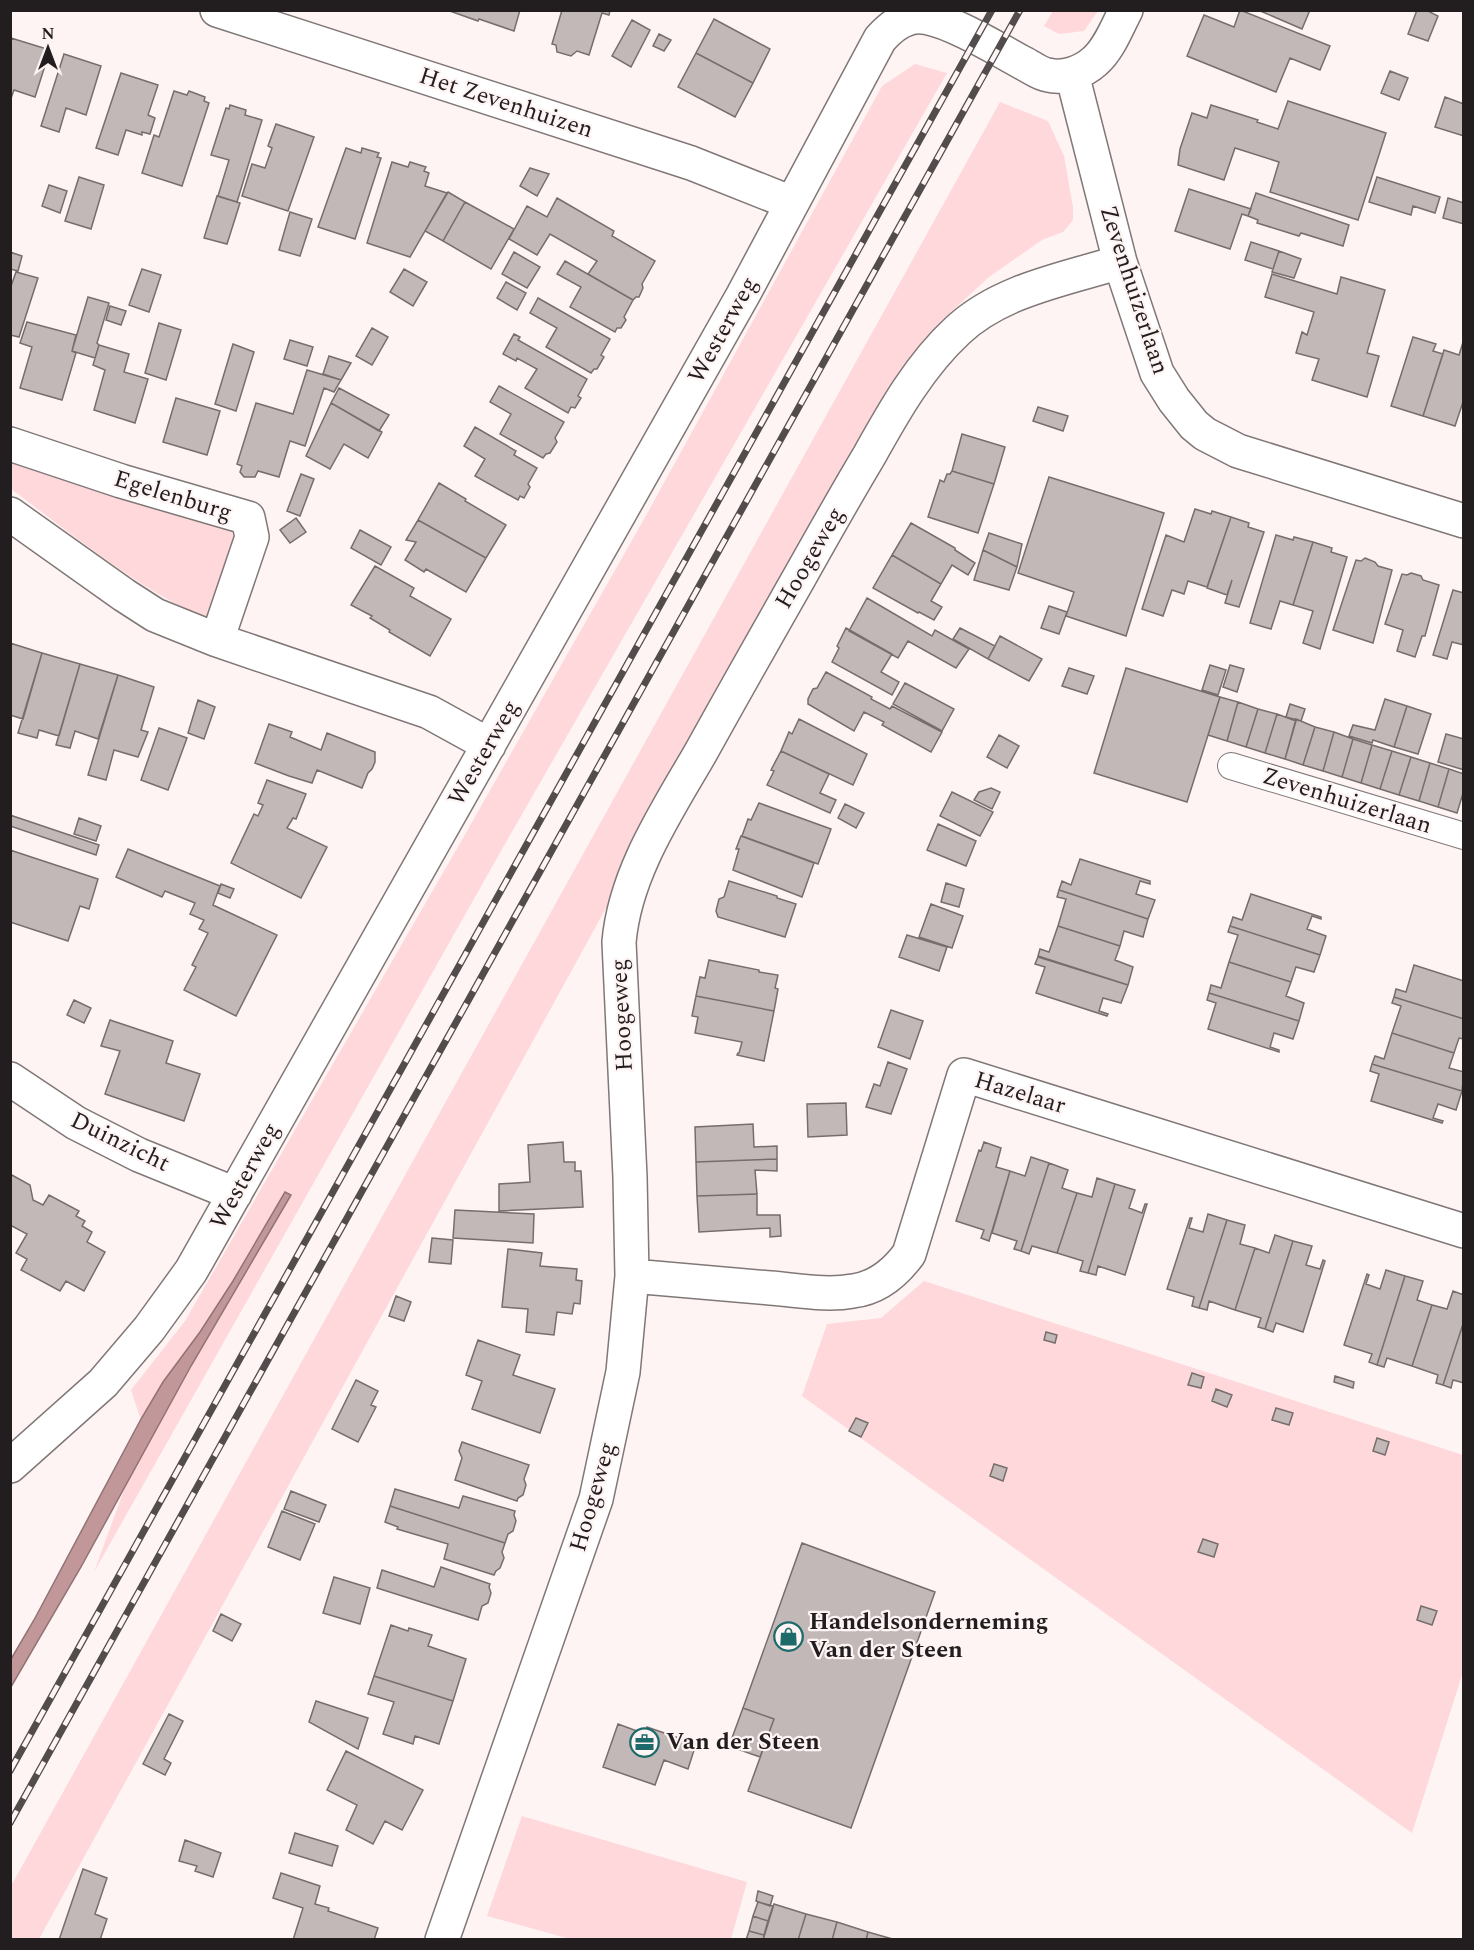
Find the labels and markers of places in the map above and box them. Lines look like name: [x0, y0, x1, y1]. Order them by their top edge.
place label: Handelsonderneming Van der Steen: [809, 1604, 1049, 1668]
shop icon: Handelsonderneming Van der Steen: [772, 1620, 804, 1652]
place label: Van der Steen: [666, 1724, 820, 1760]
office icon: Van der Steen: [629, 1726, 661, 1758]

